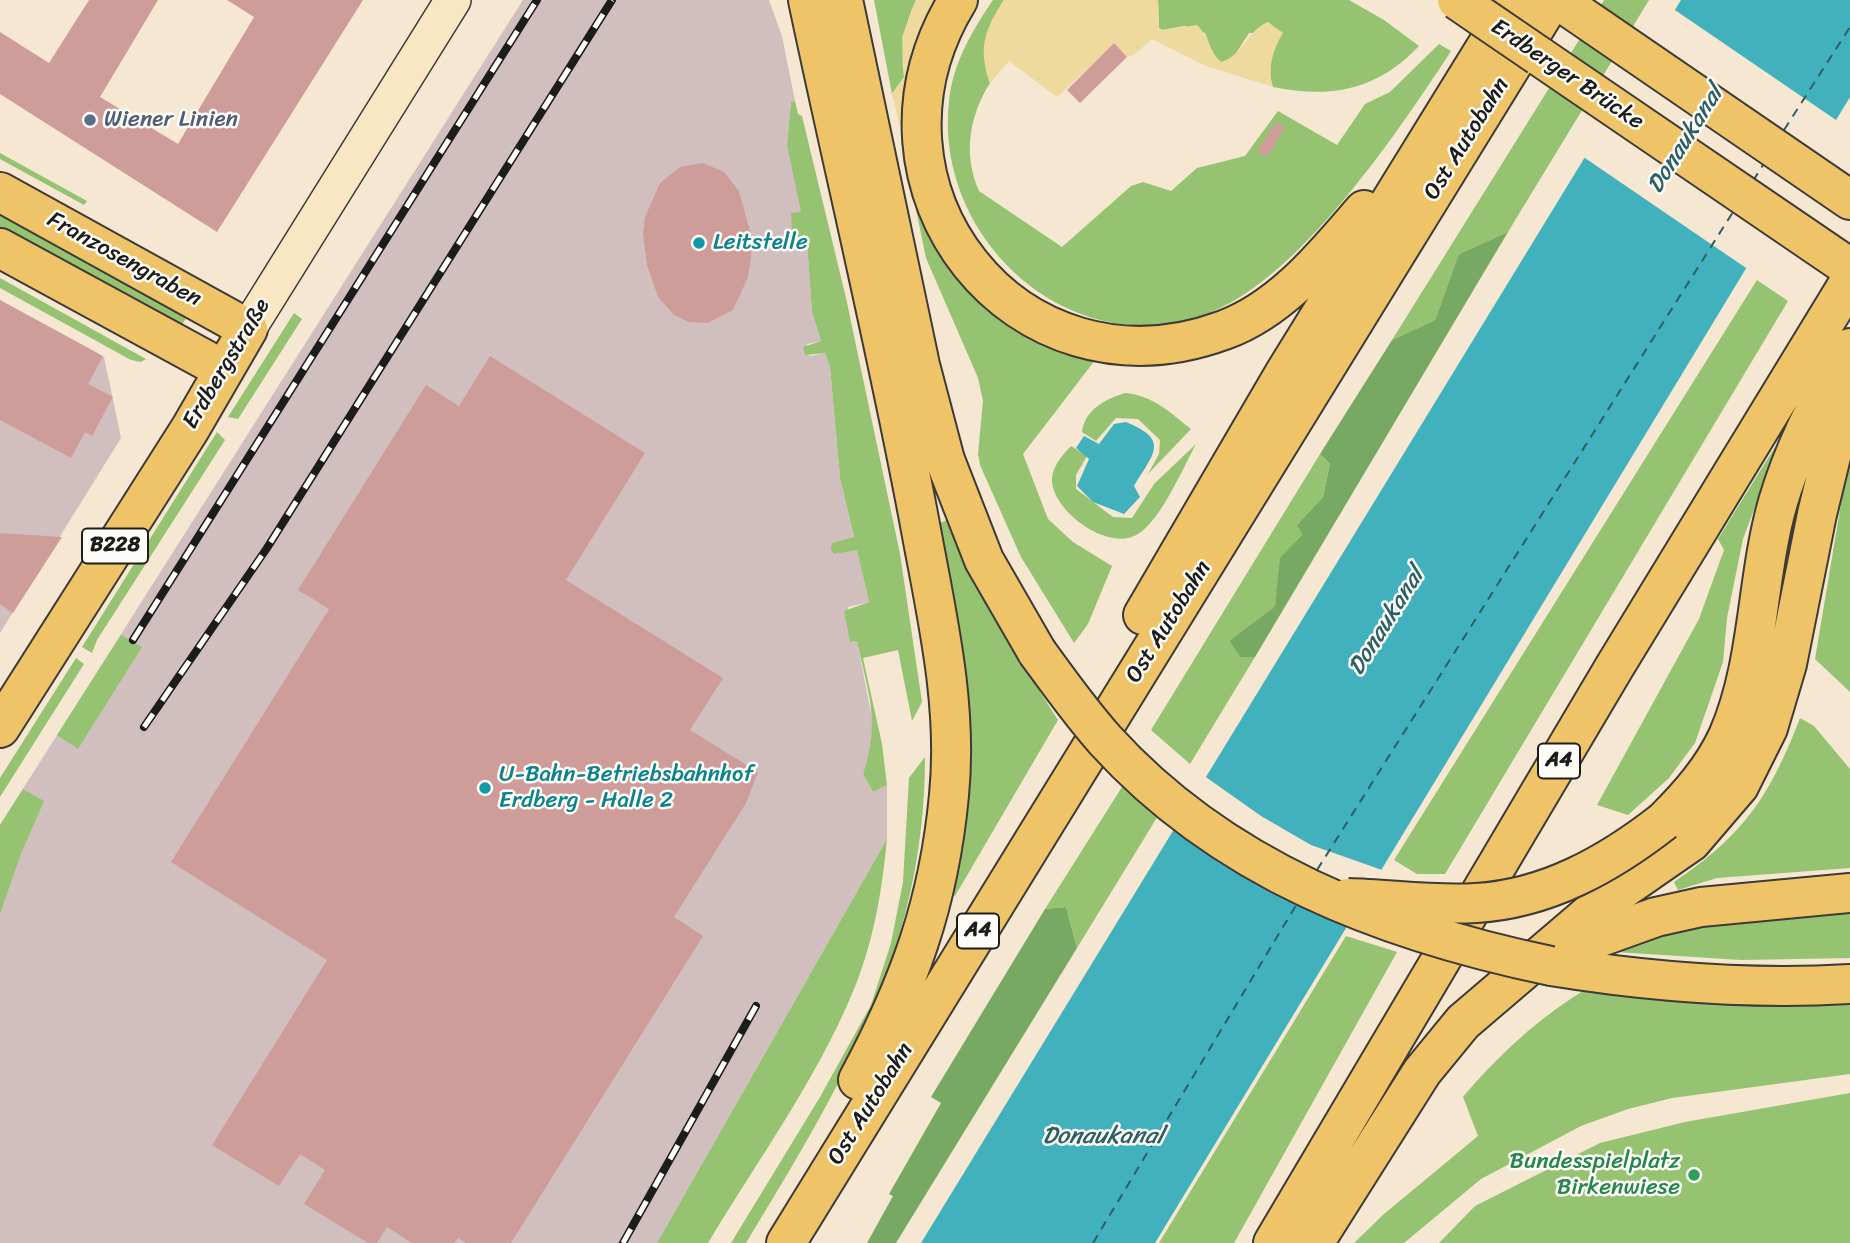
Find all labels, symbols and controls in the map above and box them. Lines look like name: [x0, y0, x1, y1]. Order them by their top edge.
street label: Erdberger Brücke: [1485, 14, 1649, 136]
street label: Ost Autobahn: [1418, 73, 1516, 205]
water label: Donaukanal: [1642, 81, 1730, 199]
place label: Wiener Linien: [104, 106, 238, 134]
marker: Wiener Linien: [82, 112, 98, 128]
street label: Franzosengraben: [42, 206, 206, 314]
place label: Leitstelle: [713, 229, 808, 257]
marker: Leitstelle: [691, 235, 707, 251]
street label: Erdbergstraße: [177, 294, 277, 434]
road number: B228: [82, 528, 148, 564]
street label: Ost Autobahn: [1120, 556, 1218, 688]
water label: Donaukanal: [1343, 563, 1431, 681]
road number: A4: [1538, 744, 1580, 778]
place label: U-Bahn-Betriebsbahnhof Erdberg - Halle 2: [499, 761, 753, 815]
marker: U-Bahn-Betriebsbahnhof Erdberg - Halle 2: [477, 780, 493, 796]
road number: A4: [957, 914, 999, 948]
street label: Ost Autobahn: [822, 1038, 920, 1170]
water label: Donaukanal: [1042, 1123, 1164, 1151]
place label: Bundesspielplatz Birkenwiese: [1510, 1148, 1680, 1202]
marker: Bundesspielplatz Birkenwiese: [1686, 1167, 1702, 1183]

